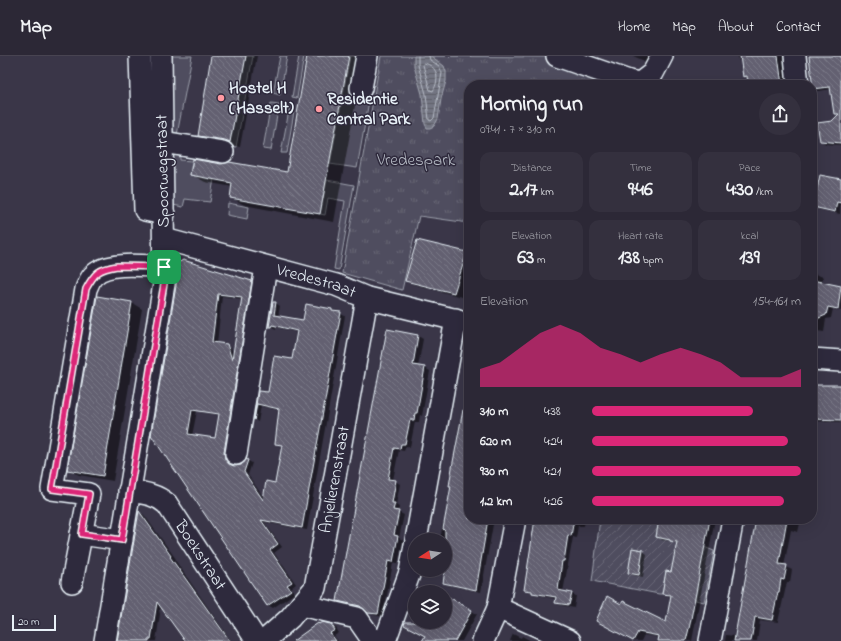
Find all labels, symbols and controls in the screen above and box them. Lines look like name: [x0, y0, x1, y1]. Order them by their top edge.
text: Map: [20, 14, 52, 41]
text: Home: [618, 17, 650, 38]
text: Map: [672, 17, 696, 38]
text: About: [718, 17, 754, 38]
text: Contact: [776, 17, 821, 38]
place label: Hostel H (Hasselt): [229, 76, 294, 121]
place label: Residentie Central Park: [327, 87, 411, 132]
text: Morning run: [480, 89, 583, 121]
marker: Hostel H (Hasselt): [216, 93, 226, 103]
button: share: [759, 93, 801, 135]
marker: Residentie Central Park: [314, 104, 324, 114]
street label: Spoorwegstraat: [150, 114, 178, 228]
text: 09:41 · 7 × 310 m: [480, 120, 555, 139]
park label: Vredespark: [376, 148, 455, 173]
text: Distance: [511, 160, 552, 176]
text: Time: [630, 160, 651, 176]
text: Pace: [739, 160, 760, 176]
text: 2.17: [509, 176, 538, 205]
text: 9:46: [628, 176, 653, 205]
text: 4:30: [726, 176, 753, 205]
text: km: [538, 184, 554, 200]
text: /km: [753, 184, 773, 200]
text: Elevation: [511, 228, 552, 244]
text: Heart rate: [618, 228, 663, 244]
text: kcal: [741, 228, 758, 244]
text: 63: [517, 244, 534, 273]
text: 138: [618, 244, 640, 273]
text: 139: [739, 244, 760, 273]
pin: [147, 250, 181, 284]
text: m: [534, 252, 546, 268]
text: bpm: [640, 252, 663, 268]
icon: arrive: [153, 256, 175, 278]
street label: Vredestraat: [273, 257, 360, 305]
text: Elevation: [480, 292, 528, 311]
text: 154–161 m: [753, 292, 801, 311]
text: 310 m: [480, 402, 508, 421]
text: 4:38: [544, 402, 561, 421]
street label: Anjelierenstraat: [313, 424, 356, 535]
text: 620 m: [480, 432, 511, 451]
text: 4:24: [544, 432, 562, 451]
text: 930 m: [480, 462, 508, 481]
text: 4:21: [544, 462, 561, 481]
text: 1.2 km: [480, 492, 512, 511]
text: 4:26: [544, 492, 563, 511]
street label: Boekstraat: [168, 514, 233, 595]
north arrow: [408, 533, 452, 577]
map controls: [408, 533, 452, 629]
button: layers: [408, 585, 452, 629]
scale bar: [12, 613, 56, 632]
text: 20 m: [18, 614, 40, 630]

